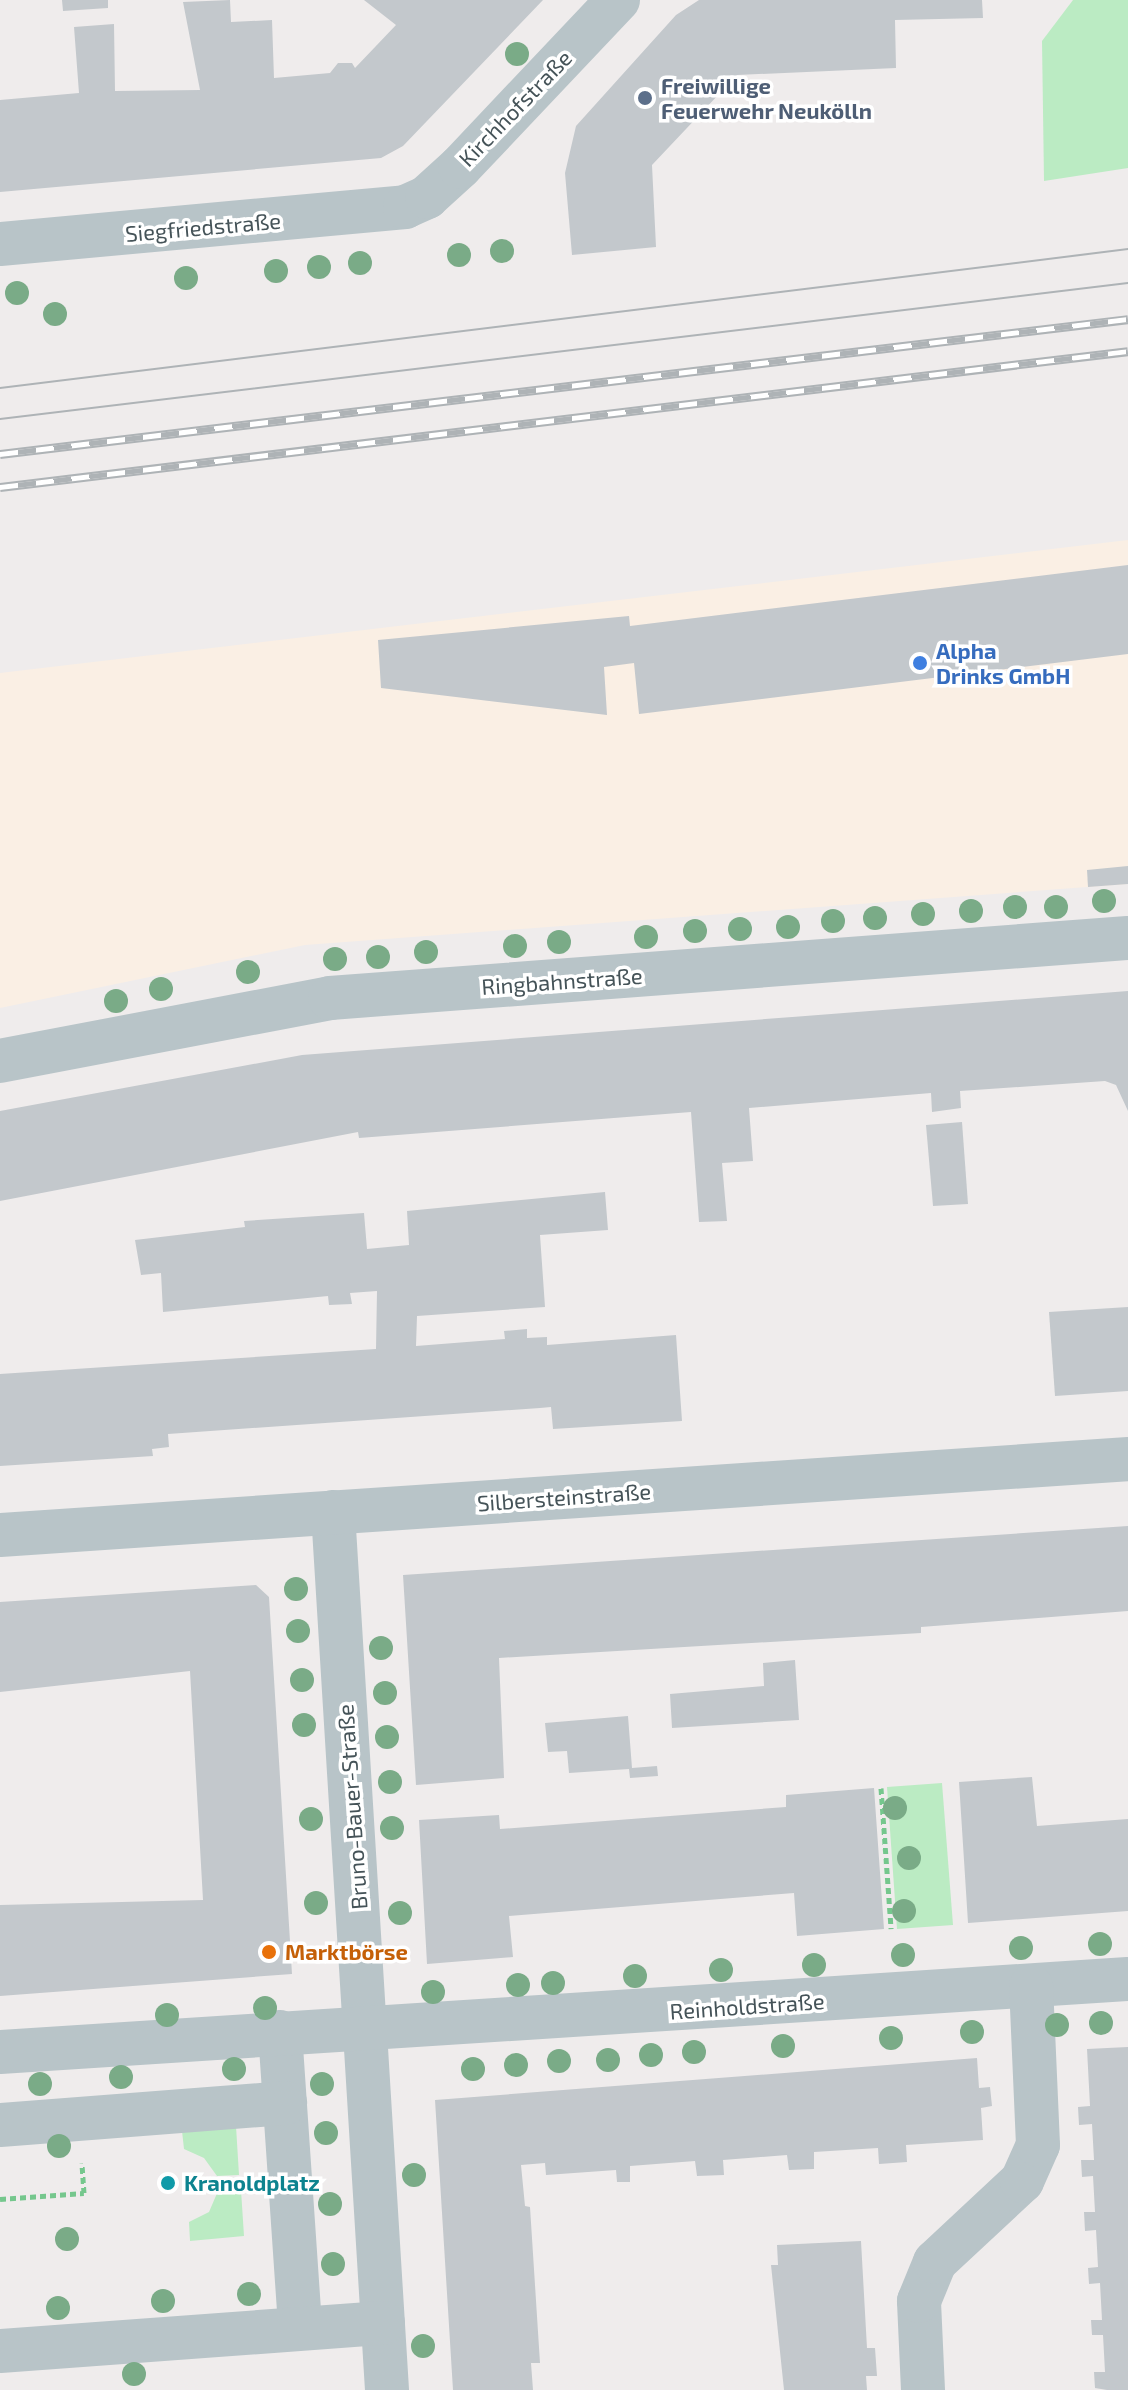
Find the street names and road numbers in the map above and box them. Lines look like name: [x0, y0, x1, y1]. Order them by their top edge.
street label: Kirchhofstraße: [453, 44, 577, 172]
street label: Siegfriedstraße: [124, 207, 282, 247]
street label: Ringbahnstraße: [481, 962, 643, 1000]
street label: Silbersteinstraße: [476, 1478, 652, 1516]
street label: Bruno-Bauer-Straße: [332, 1703, 372, 1911]
street label: Reinholdstraße: [669, 1987, 825, 2025]

